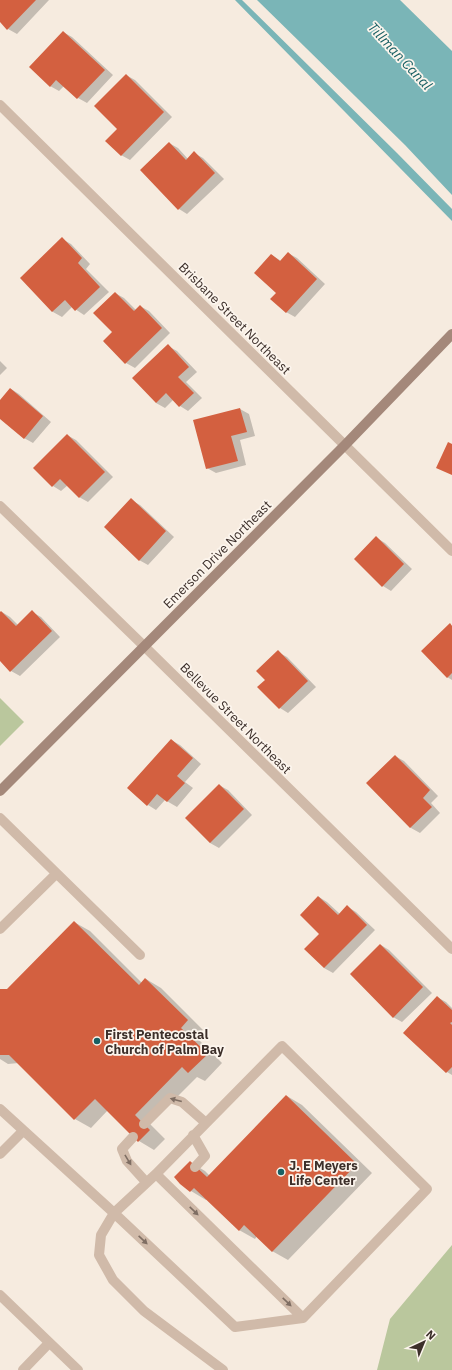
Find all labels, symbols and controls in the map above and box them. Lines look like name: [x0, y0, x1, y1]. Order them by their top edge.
water label: Tillman Canal: [364, 18, 436, 94]
street label: Brisbane Street Northeast: [175, 259, 294, 378]
street label: Emerson Drive Northeast: [160, 497, 275, 612]
street label: Bellevue Street Northeast: [176, 659, 295, 778]
place label: First Pentecostal Church of Palm Bay: [105, 1026, 224, 1058]
marker: First Pentecostal Church of Palm Bay: [92, 1036, 102, 1046]
one-way arrow: [169, 1097, 182, 1103]
one-way arrow: [124, 1154, 131, 1166]
place label: J. E Meyers Life Center: [289, 1157, 358, 1189]
marker: J. E Meyers Life Center: [276, 1167, 286, 1177]
one-way arrow: [189, 1206, 199, 1216]
one-way arrow: [138, 1235, 148, 1245]
one-way arrow: [282, 1297, 292, 1307]
north arrow: [404, 1322, 444, 1362]
text: N: [423, 1327, 439, 1343]

